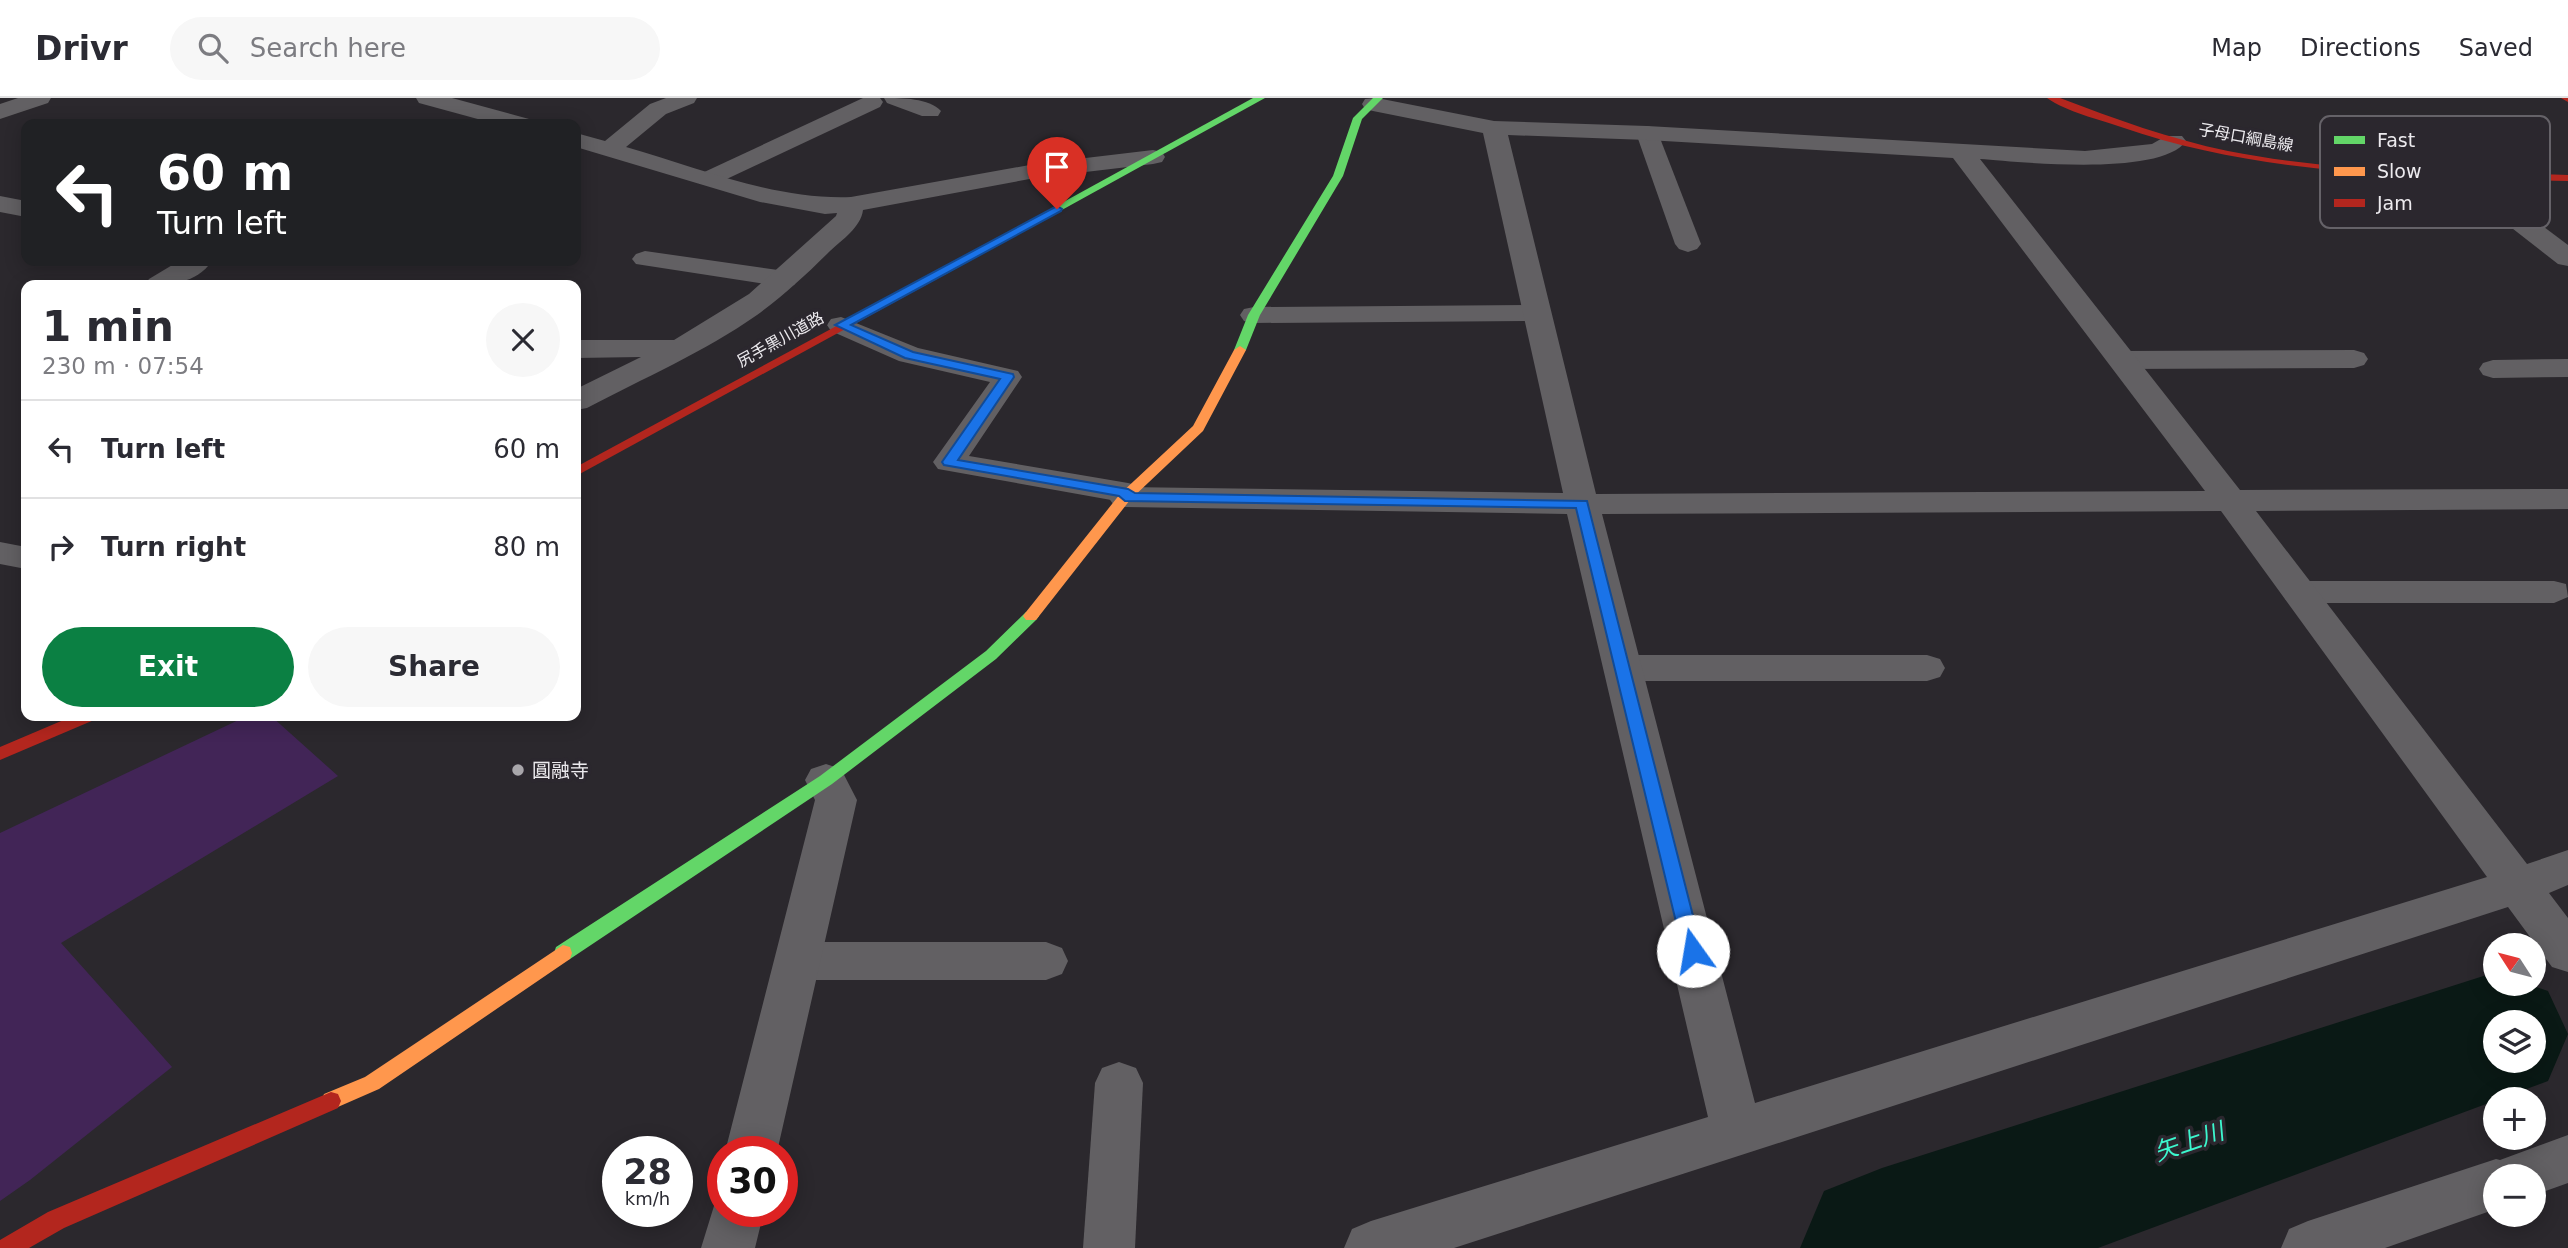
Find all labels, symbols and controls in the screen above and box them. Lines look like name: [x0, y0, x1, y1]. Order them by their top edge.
search box: [170, 17, 660, 80]
text: Drivr: [35, 29, 128, 68]
icon: search: [194, 29, 232, 67]
text: Search here: [250, 33, 406, 63]
text: Map: [2211, 34, 2262, 62]
text: Directions: [2300, 34, 2421, 62]
text: Saved: [2459, 34, 2533, 62]
legend: [2320, 116, 2550, 228]
street label: 子母口綱島線: [2197, 120, 2295, 155]
text: Fast: [2377, 129, 2415, 151]
pin: [1027, 137, 1087, 209]
text: 60 m: [157, 145, 293, 202]
icon: left: [42, 147, 133, 238]
icon: arrive: [1038, 148, 1076, 186]
text: Slow: [2377, 160, 2422, 182]
text: Jam: [2376, 192, 2413, 214]
text: Turn left: [157, 204, 287, 242]
text: 1 min: [42, 302, 174, 351]
button: close: [486, 303, 560, 377]
street label: 尻手黒川道路: [734, 308, 827, 371]
text: 230 m · 07:54: [42, 353, 204, 379]
icon: left: [42, 430, 80, 468]
text: Turn left: [101, 434, 225, 464]
text: 60 m: [493, 434, 560, 464]
icon: right: [42, 528, 80, 566]
text: Turn right: [101, 532, 246, 562]
text: 80 m: [493, 532, 560, 562]
button: Exit: [42, 627, 294, 707]
button: Share: [308, 627, 560, 707]
place label: 圓融寺: [532, 759, 589, 781]
marker: 圓融寺: [510, 762, 526, 778]
position arrow: [1656, 914, 1730, 988]
north arrow: [2483, 933, 2546, 996]
map controls: [2483, 933, 2546, 1227]
button: layers: [2483, 1010, 2546, 1073]
button: +: [2483, 1087, 2546, 1150]
water label: 矢上川: [2150, 1116, 2230, 1167]
speed limit sign: 30: [707, 1136, 798, 1227]
text: 28: [623, 1152, 672, 1192]
button: −: [2483, 1164, 2546, 1227]
text: km/h: [625, 1188, 670, 1209]

